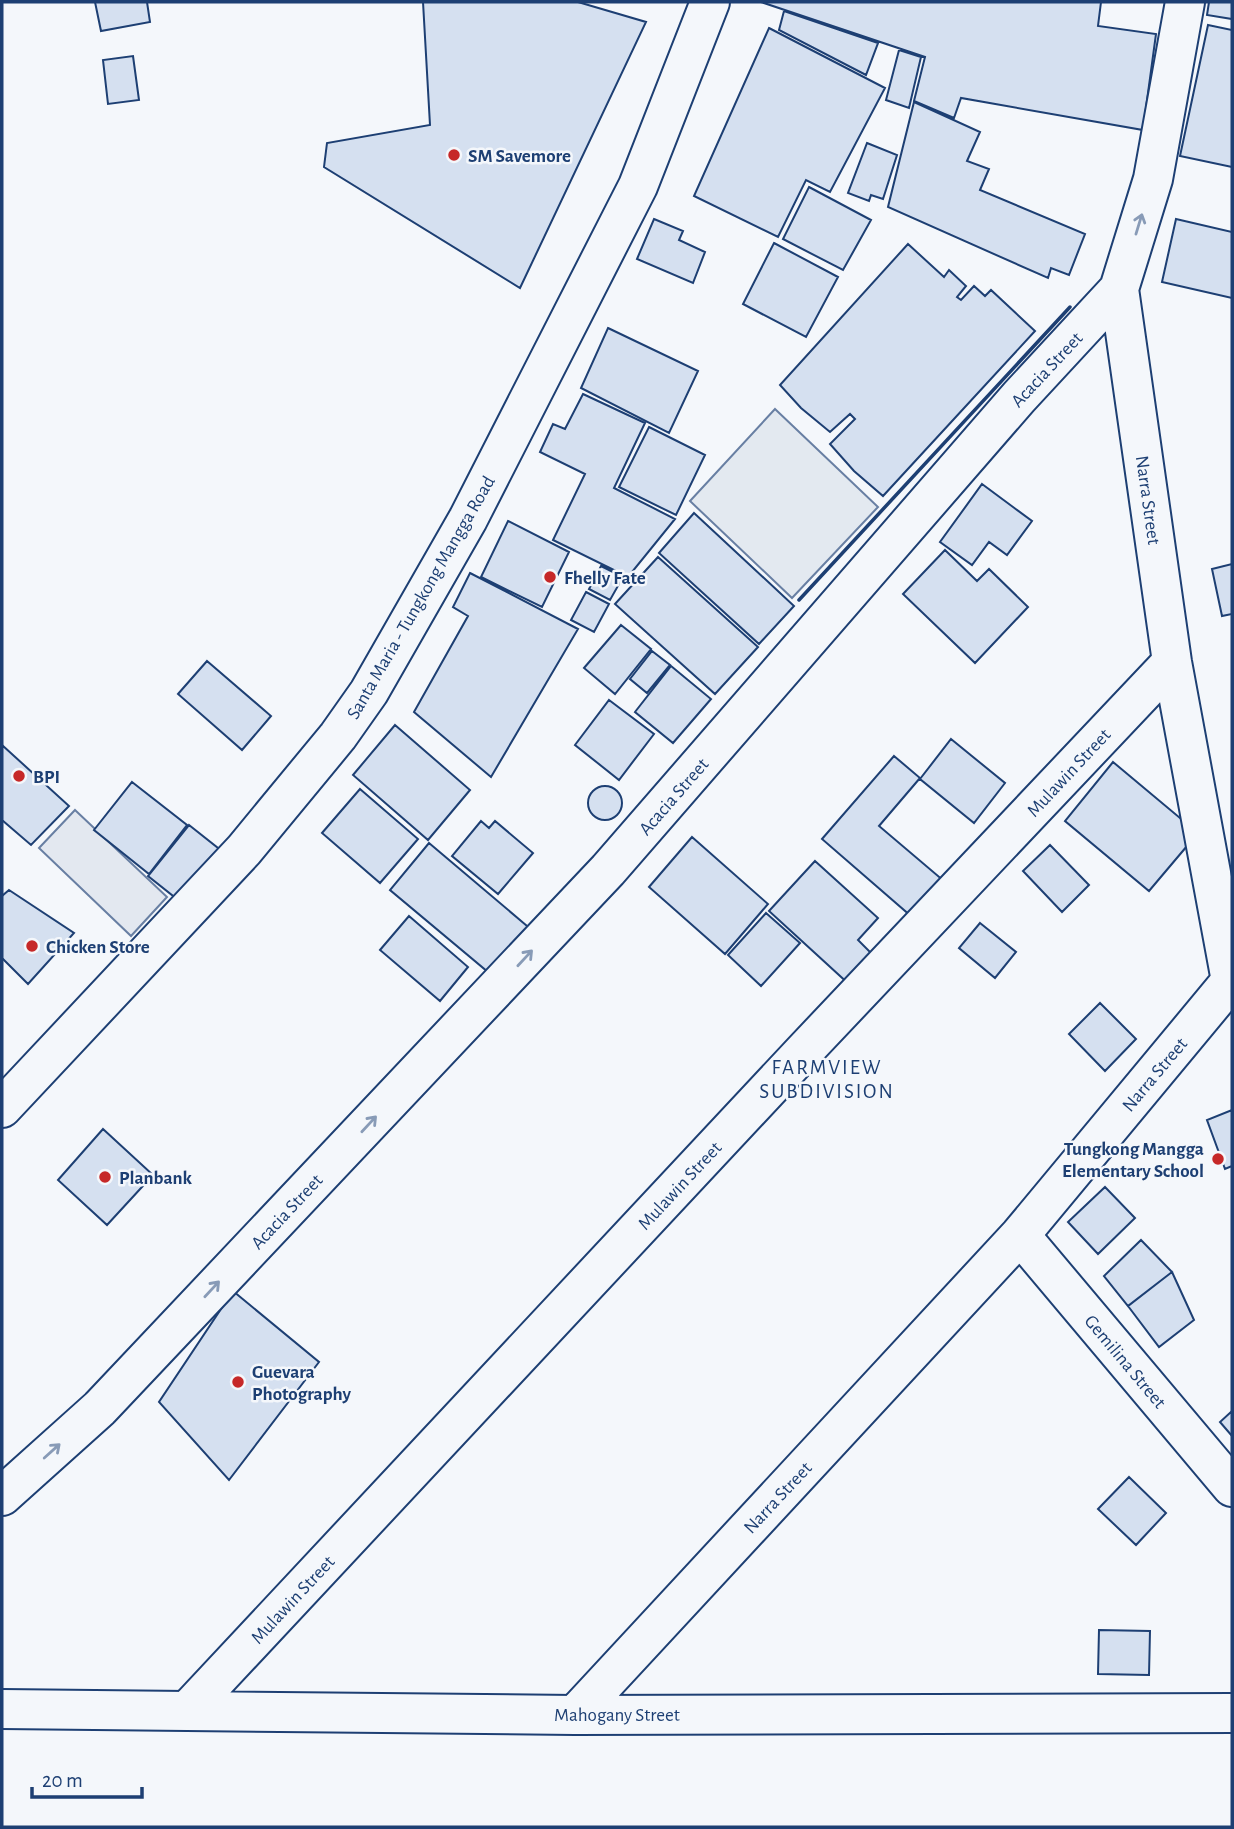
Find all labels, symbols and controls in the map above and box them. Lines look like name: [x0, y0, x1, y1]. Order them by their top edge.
marker: SM Savemore: [446, 147, 462, 163]
place label: SM Savemore: [468, 147, 571, 166]
one-way arrow: [1133, 213, 1146, 235]
street label: Acacia Street: [1008, 329, 1086, 411]
street label: Narra Street: [1132, 454, 1163, 546]
street label: Santa Maria - Tungkong Mangga Road: [344, 473, 499, 723]
marker: Fhelly Fate: [542, 569, 558, 585]
place label: Fhelly Fate: [564, 569, 646, 588]
street label: Mulawin Street: [1024, 725, 1114, 821]
street label: Acacia Street: [636, 755, 712, 839]
marker: BPI: [11, 768, 27, 784]
place label: BPI: [33, 768, 60, 787]
marker: Chicken Store: [24, 938, 40, 954]
place label: Chicken Store: [46, 938, 150, 957]
one-way arrow: [516, 950, 533, 967]
street label: Narra Street: [1119, 1034, 1191, 1116]
district label: FARMVIEW SUBDIVISION: [759, 1057, 895, 1102]
one-way arrow: [360, 1115, 377, 1132]
street label: Mulawin Street: [635, 1138, 725, 1234]
place label: Tungkong Mangga Elementary School: [1062, 1140, 1204, 1181]
marker: Tungkong Mangga Elementary School: [1210, 1151, 1226, 1167]
marker: Planbank: [97, 1169, 113, 1185]
place label: Planbank: [119, 1169, 193, 1188]
street label: Acacia Street: [248, 1171, 326, 1253]
one-way arrow: [204, 1281, 221, 1298]
street label: Gemilina Street: [1081, 1312, 1169, 1412]
place label: Guevara Photography: [252, 1363, 351, 1404]
marker: Guevara Photography: [230, 1374, 246, 1390]
one-way arrow: [43, 1443, 61, 1459]
street label: Narra Street: [740, 1459, 816, 1537]
street label: Mulawin Street: [248, 1552, 338, 1648]
street label: Mahogany Street: [554, 1706, 680, 1725]
scale bar: [32, 1756, 142, 1800]
text: 20 m: [42, 1770, 83, 1791]

